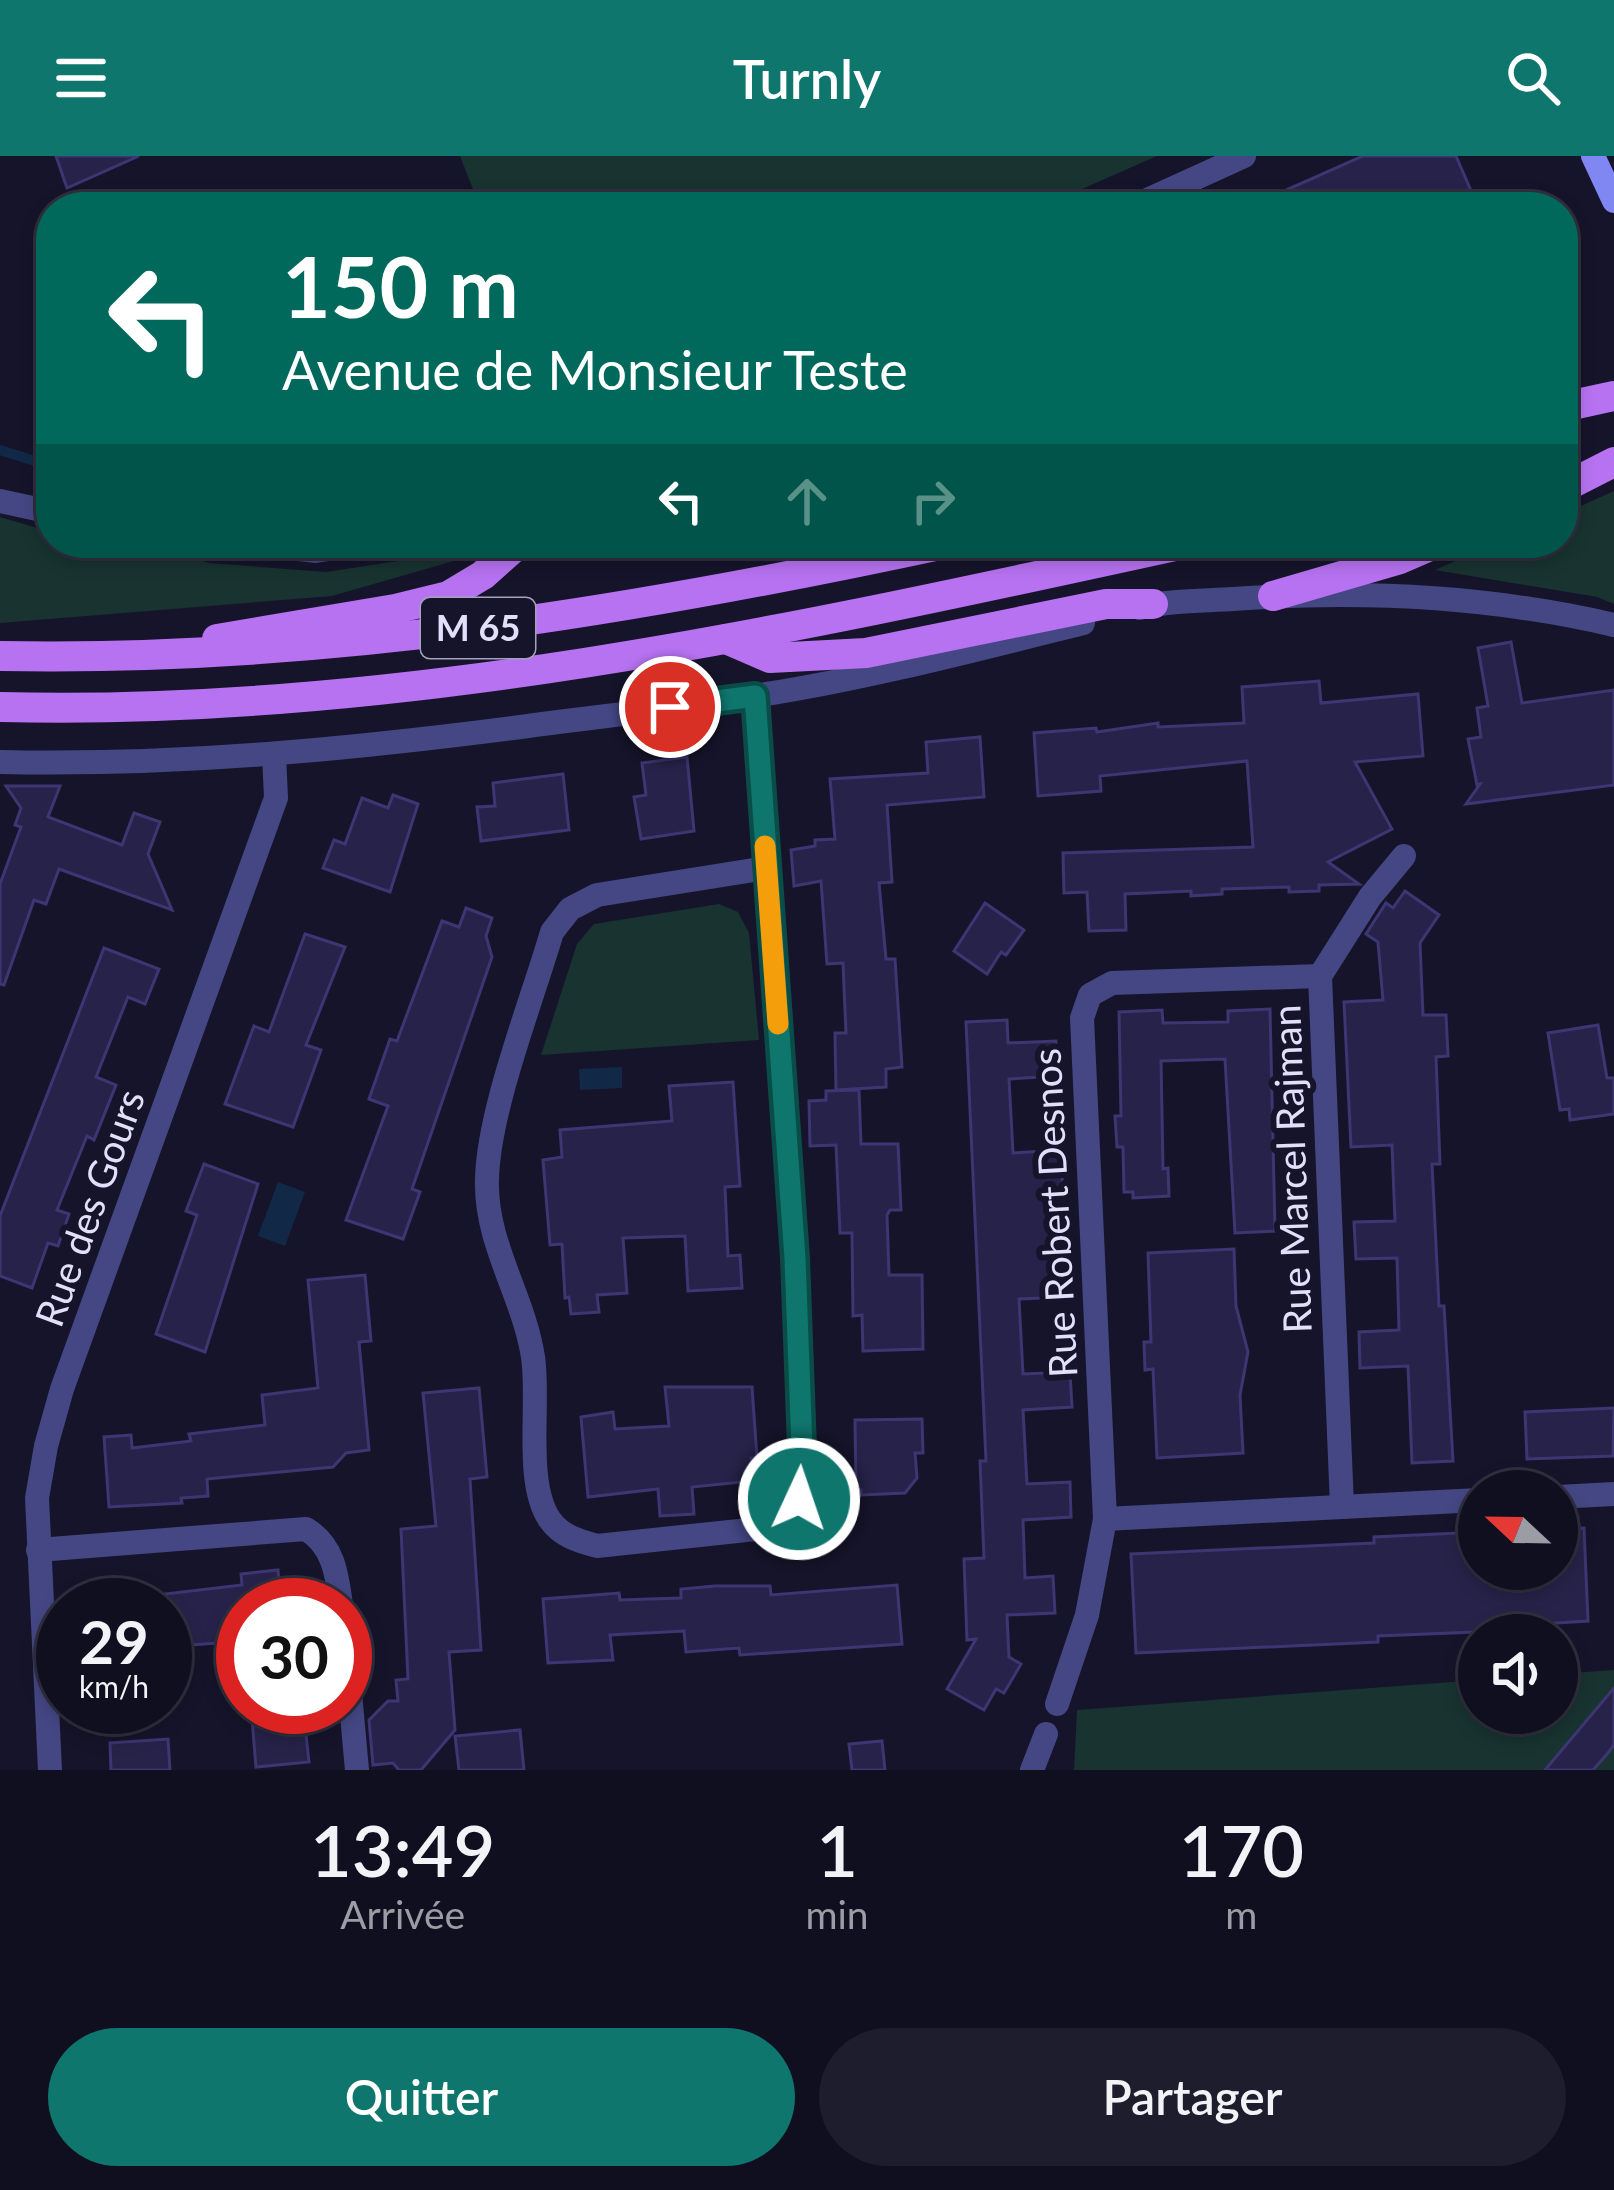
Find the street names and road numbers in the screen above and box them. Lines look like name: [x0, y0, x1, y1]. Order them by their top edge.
road number: M 65: [421, 598, 535, 658]
street label: Rue Marcel Rajman: [1262, 1004, 1320, 1334]
street label: Rue Robert Desnos: [1022, 1047, 1086, 1379]
street label: Rue des Gours: [25, 1083, 153, 1332]

